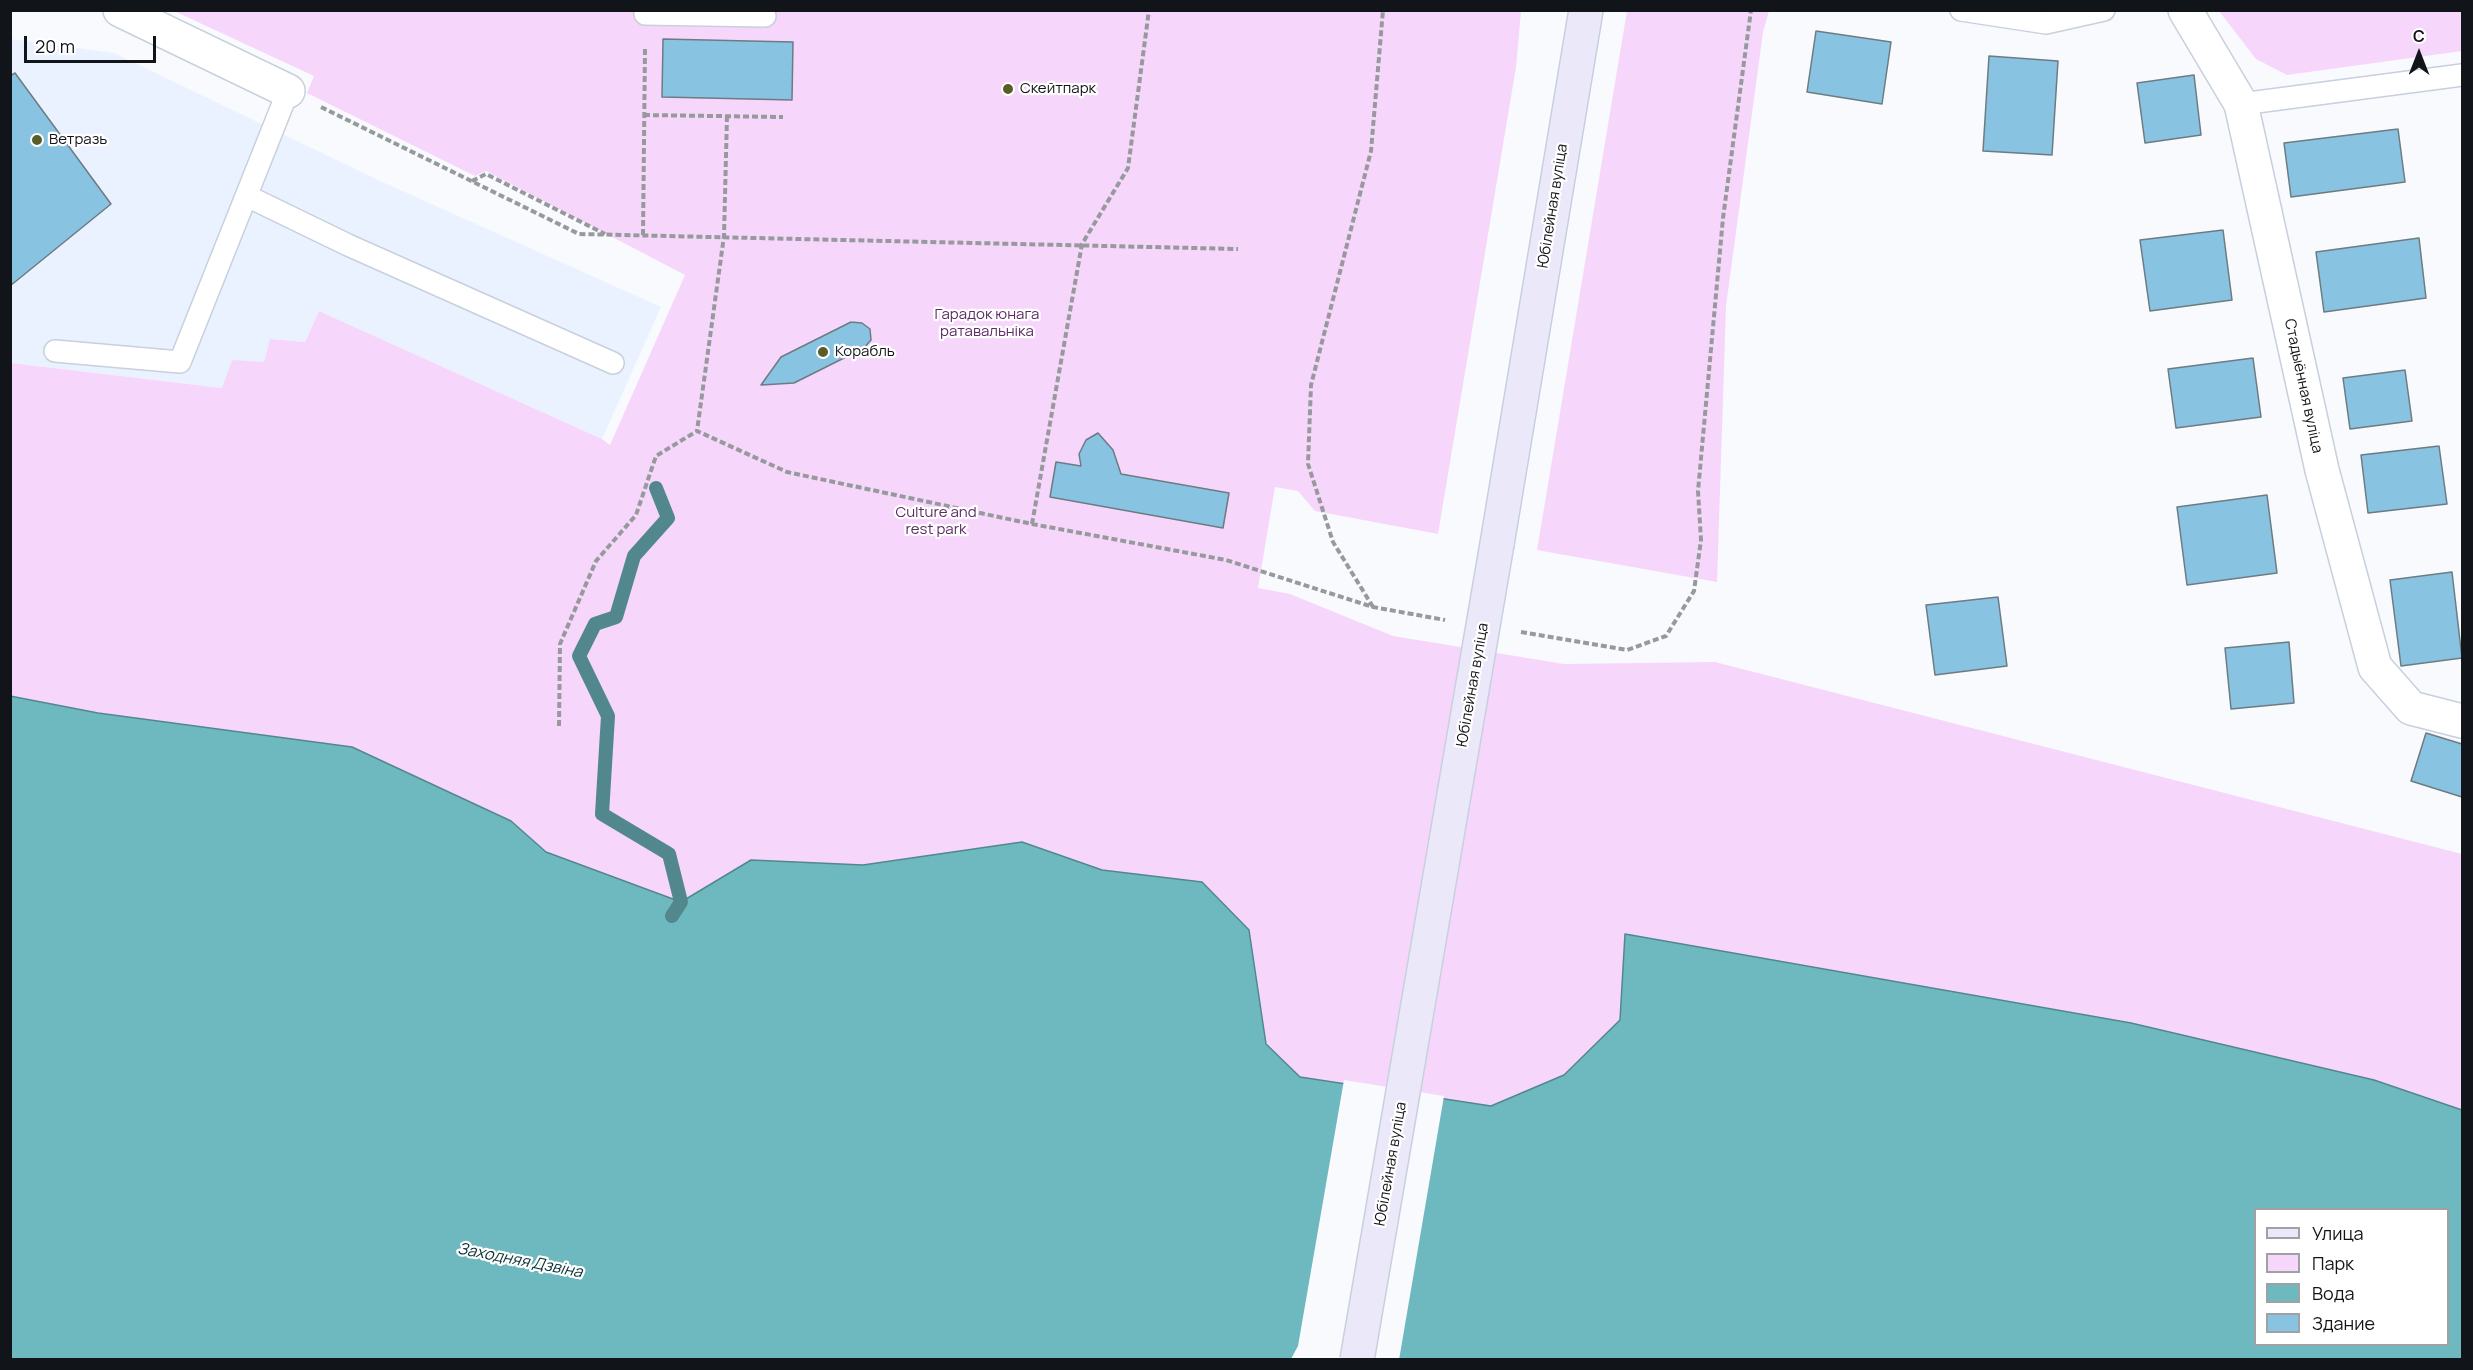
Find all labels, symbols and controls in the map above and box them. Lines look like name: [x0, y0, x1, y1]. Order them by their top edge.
scale bar: [27, 24, 159, 62]
north arrow: [2389, 24, 2449, 84]
text: С: [2413, 25, 2425, 47]
text: 20 m: [35, 34, 75, 58]
place label: Скейтпарк: [1020, 80, 1096, 98]
marker: Скейтпарк: [1001, 82, 1015, 96]
place label: Ветразь: [49, 131, 107, 149]
marker: Ветразь: [30, 133, 44, 147]
street label: Юбілейная вуліца: [1534, 142, 1572, 270]
park label: Гарадок юнага ратавальніка: [935, 306, 1039, 341]
street label: Стадыённая вуліца: [2280, 317, 2326, 455]
place label: Корабль: [835, 343, 895, 361]
marker: Корабль: [816, 345, 830, 359]
park label: Culture and rest park: [895, 504, 977, 539]
street label: Юбілейная вуліца: [1453, 621, 1493, 749]
street label: Юбілейная вуліца: [1371, 1100, 1411, 1228]
legend: [2254, 1208, 2449, 1346]
text: Улица: [2312, 1221, 2364, 1245]
water label: Заходняя Дзвіна: [456, 1240, 584, 1282]
text: Парк: [2312, 1251, 2354, 1275]
text: Вода: [2312, 1281, 2354, 1305]
text: Здание: [2312, 1311, 2375, 1335]

